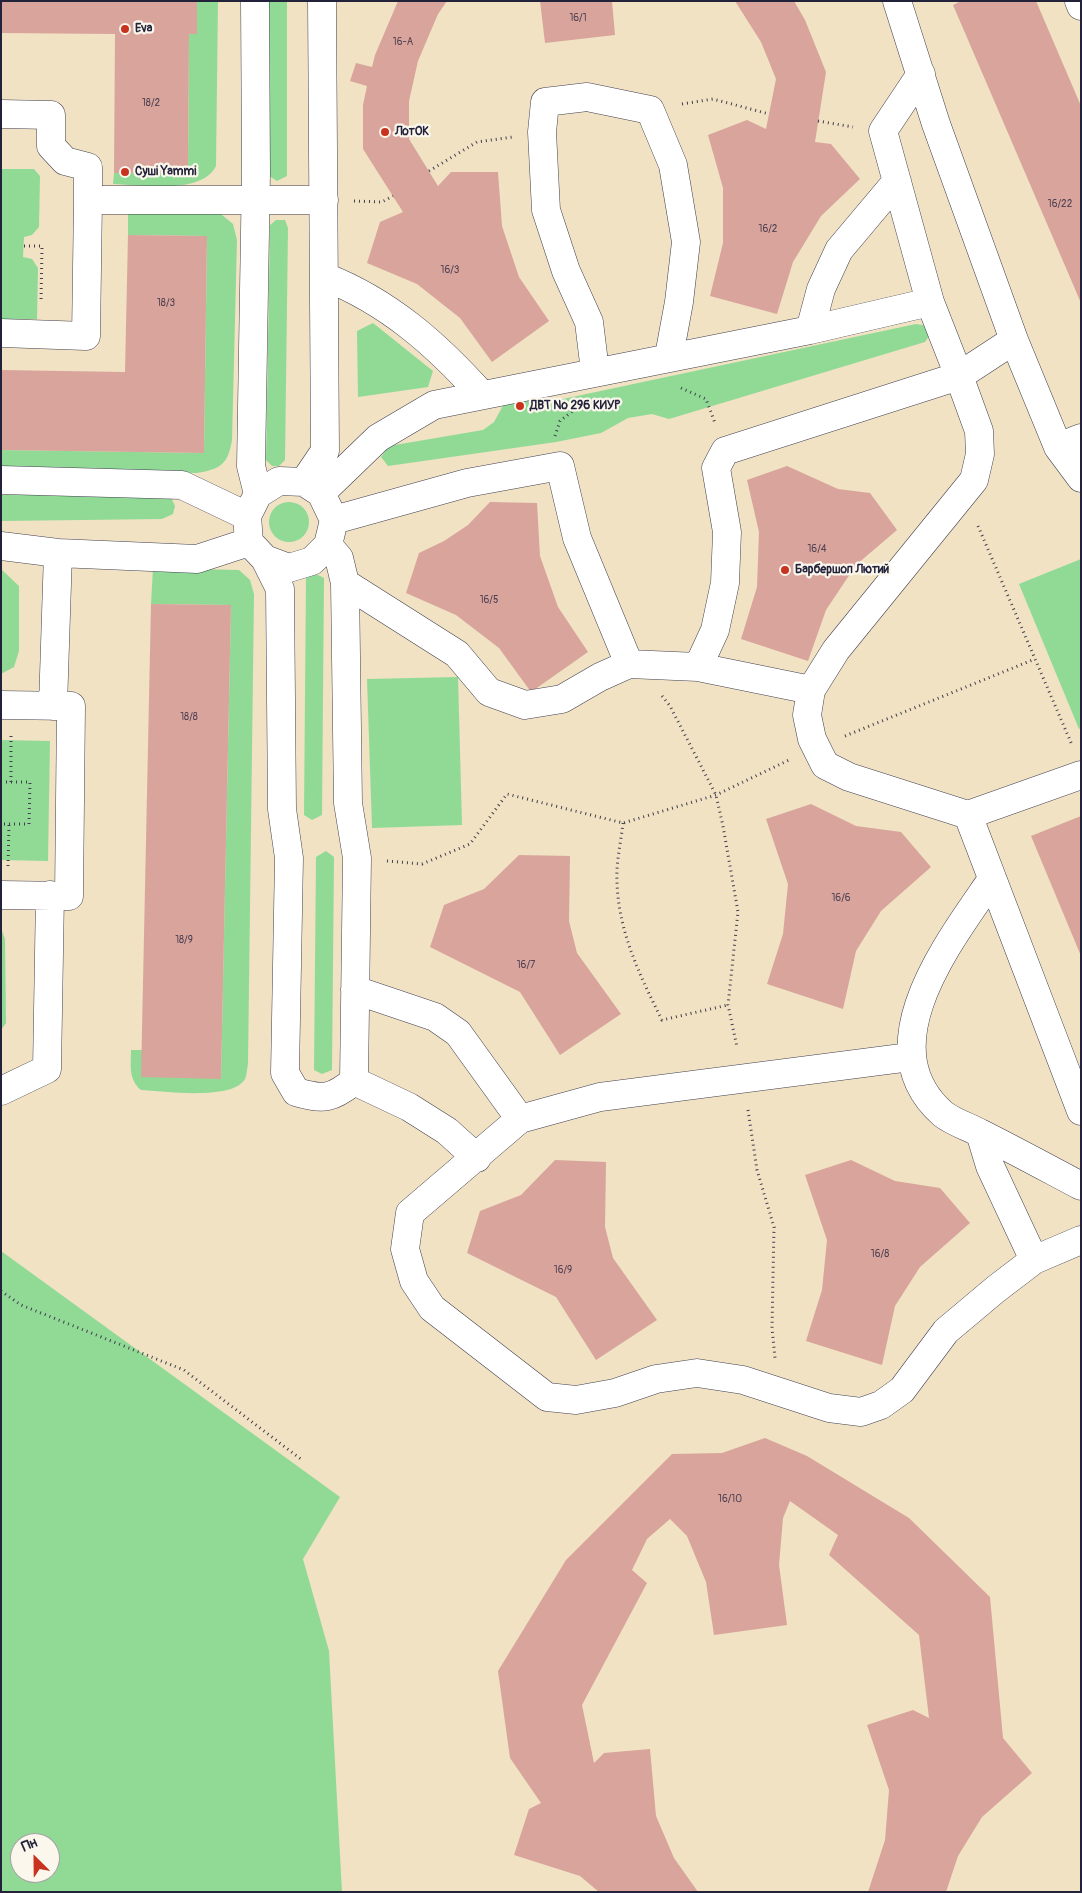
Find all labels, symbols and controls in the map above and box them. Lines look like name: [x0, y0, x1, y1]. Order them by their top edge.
house number: 16/1: [569, 12, 587, 24]
place label: Eva: [135, 22, 152, 36]
marker: Eva: [119, 23, 131, 35]
house number: 16-А: [393, 36, 413, 48]
house number: 18/2: [142, 97, 160, 109]
place label: ЛотОК: [395, 125, 429, 139]
marker: ЛотОК: [379, 126, 391, 138]
place label: Суші Yammi: [135, 165, 196, 179]
marker: Суші Yammi: [119, 166, 131, 178]
house number: 16/22: [1048, 198, 1072, 210]
house number: 16/2: [759, 223, 777, 235]
house number: 16/3: [441, 264, 459, 276]
house number: 18/3: [157, 297, 175, 309]
place label: ДВТ № 296 КИУР: [530, 399, 620, 413]
marker: ДВТ № 296 КИУР: [514, 400, 526, 412]
house number: 16/4: [807, 543, 827, 555]
place label: Барбершоп Лютий: [795, 563, 889, 577]
marker: Барбершоп Лютий: [779, 564, 791, 576]
house number: 16/5: [480, 594, 498, 606]
house number: 18/8: [180, 711, 198, 723]
house number: 16/6: [831, 892, 851, 904]
house number: 18/9: [175, 934, 193, 946]
house number: 16/7: [517, 959, 535, 971]
house number: 16/8: [871, 1248, 889, 1260]
house number: 16/9: [554, 1264, 572, 1276]
house number: 16/10: [718, 1493, 742, 1505]
north arrow: [10, 1833, 60, 1883]
text: Пн: [19, 1834, 40, 1855]

